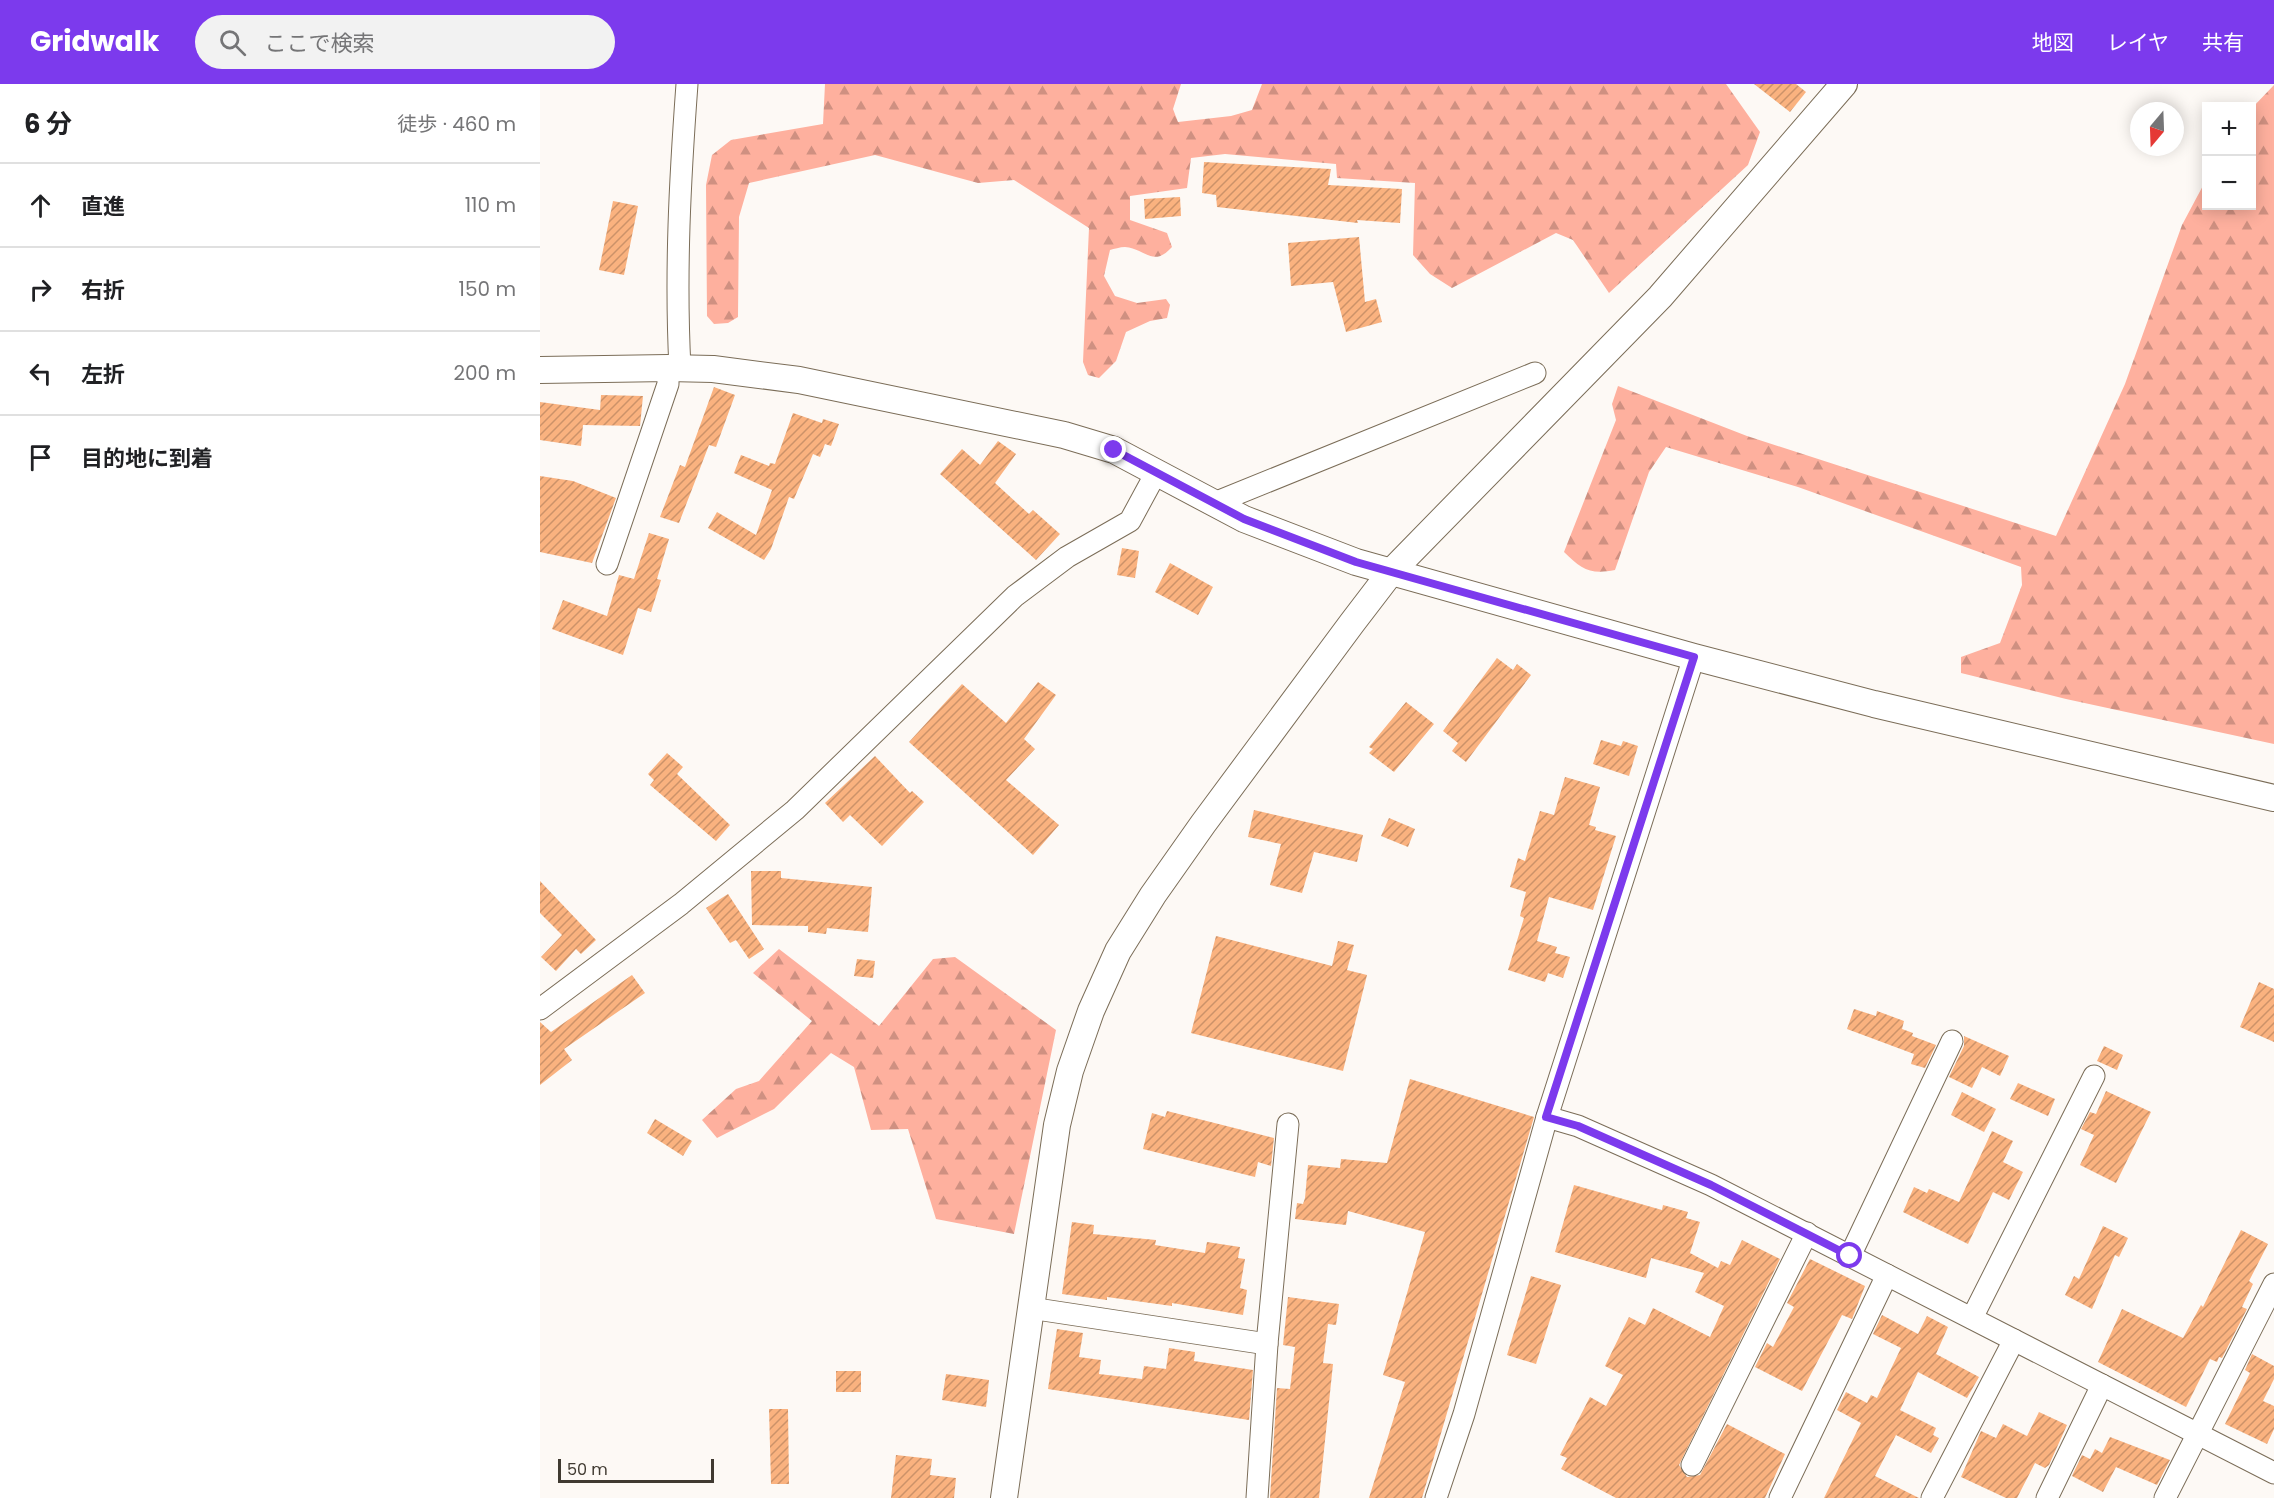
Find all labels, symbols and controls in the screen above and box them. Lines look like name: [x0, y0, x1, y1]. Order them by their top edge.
search box: [195, 15, 615, 69]
text: Gridwalk: [30, 22, 159, 61]
icon: search: [216, 26, 249, 59]
text: ここで検索: [264, 28, 374, 59]
text: 地図: [2032, 28, 2074, 57]
text: レイヤ: [2107, 28, 2169, 57]
text: 共有: [2202, 28, 2244, 57]
north arrow: [2130, 102, 2184, 156]
map controls: [2202, 102, 2256, 210]
button: +: [2202, 102, 2256, 156]
text: 6 分: [24, 106, 72, 142]
text: 徒歩 · 460 m: [397, 110, 516, 138]
button: −: [2202, 156, 2256, 210]
icon: ahead: [24, 189, 57, 222]
text: 直進: [81, 191, 125, 222]
text: 110 m: [465, 191, 516, 219]
icon: right: [24, 273, 57, 306]
text: 右折: [81, 275, 125, 306]
text: 150 m: [459, 275, 516, 303]
icon: left: [24, 357, 57, 390]
text: 左折: [81, 359, 125, 390]
text: 200 m: [453, 359, 516, 387]
route end: [1100, 436, 1126, 462]
icon: arrive: [24, 441, 57, 474]
text: 目的地に到着: [81, 443, 213, 474]
route start: [1836, 1242, 1862, 1268]
scale bar: [558, 1456, 714, 1484]
text: 50 m: [567, 1458, 608, 1481]

